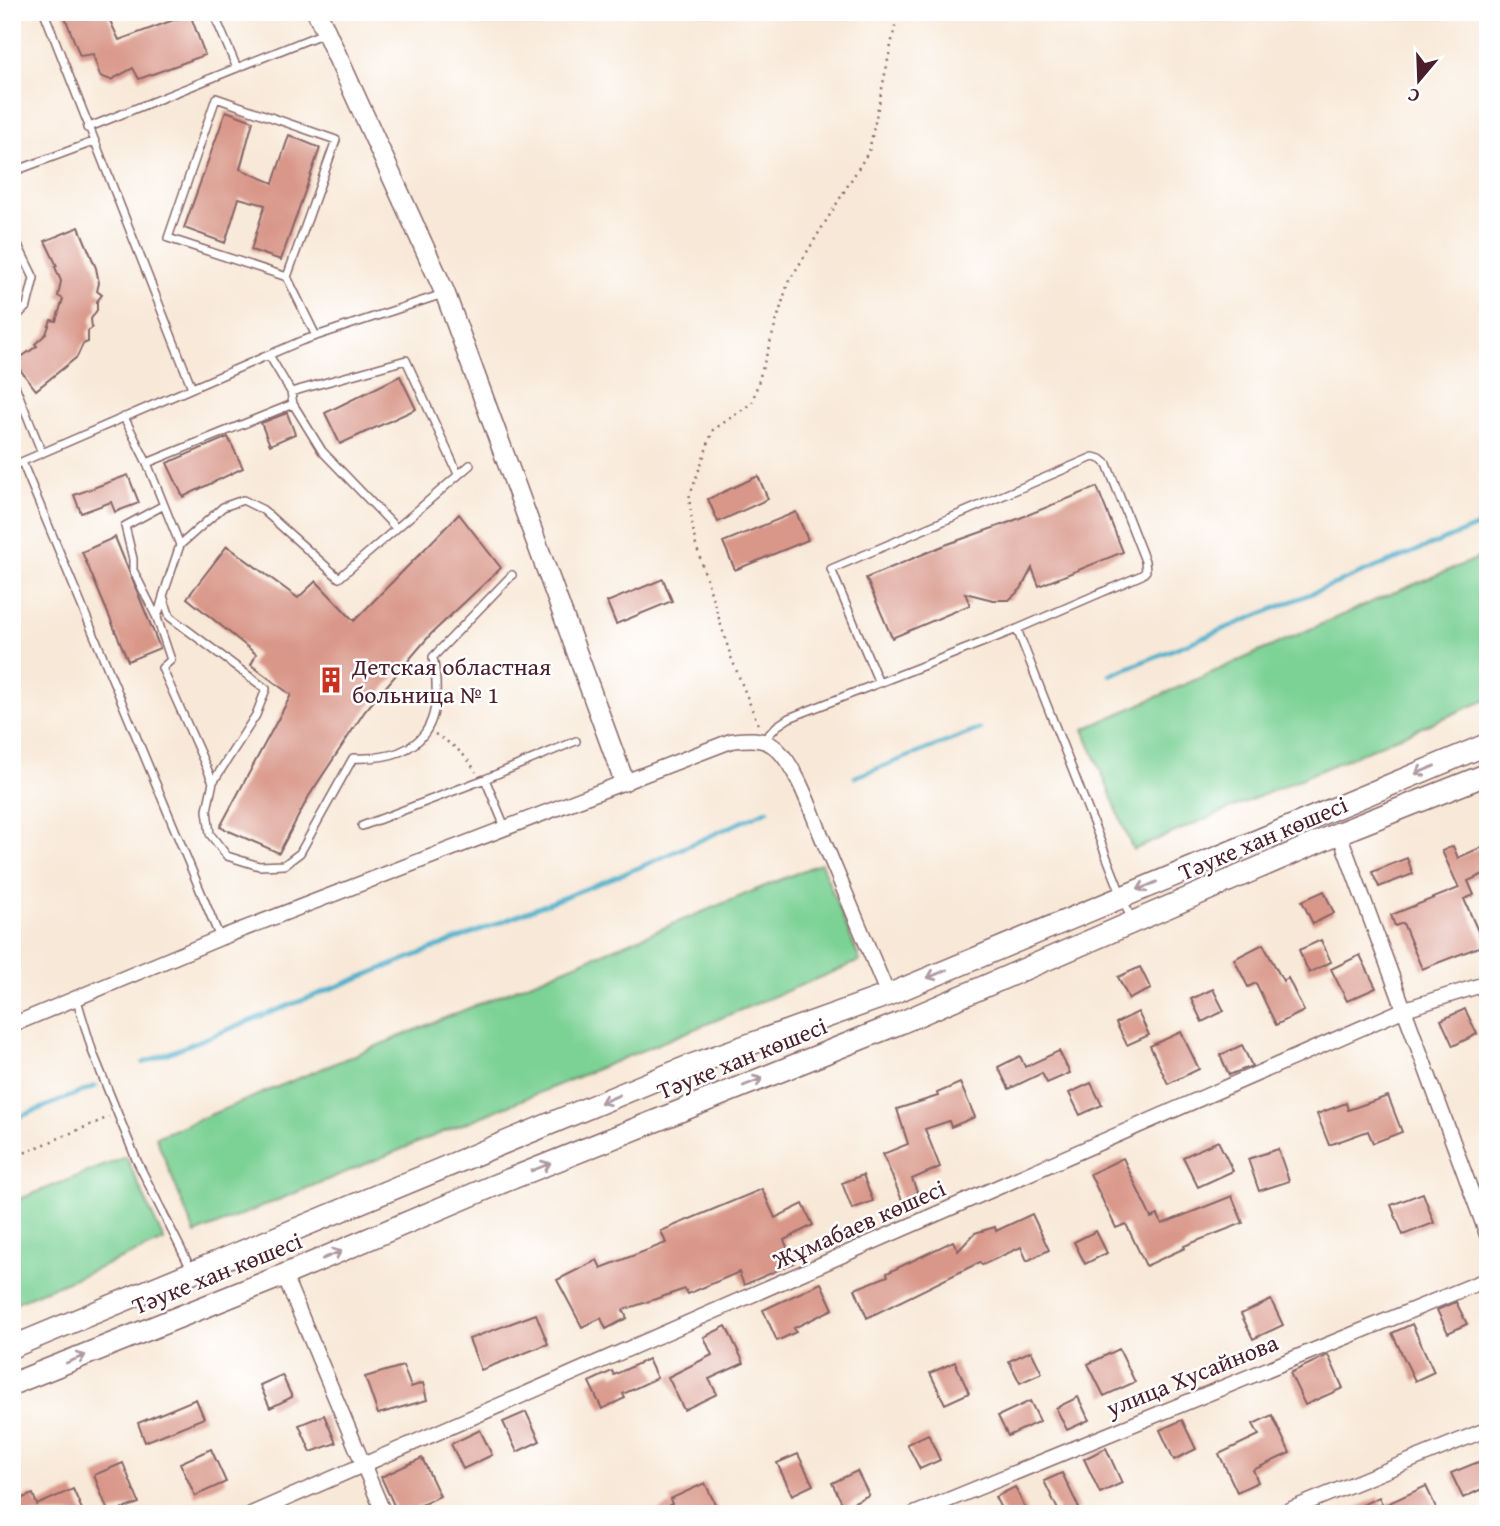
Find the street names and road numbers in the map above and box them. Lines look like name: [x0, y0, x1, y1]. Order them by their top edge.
street label: Тәуке хан көшесі: [1173, 787, 1353, 889]
street label: Тәуке хан көшесі: [652, 1008, 832, 1108]
street label: Жұмабаев көшесі: [766, 1170, 951, 1278]
street label: Тәуке хан көшесі: [127, 1223, 307, 1323]
street label: улица Хусайнова: [1100, 1324, 1284, 1426]

